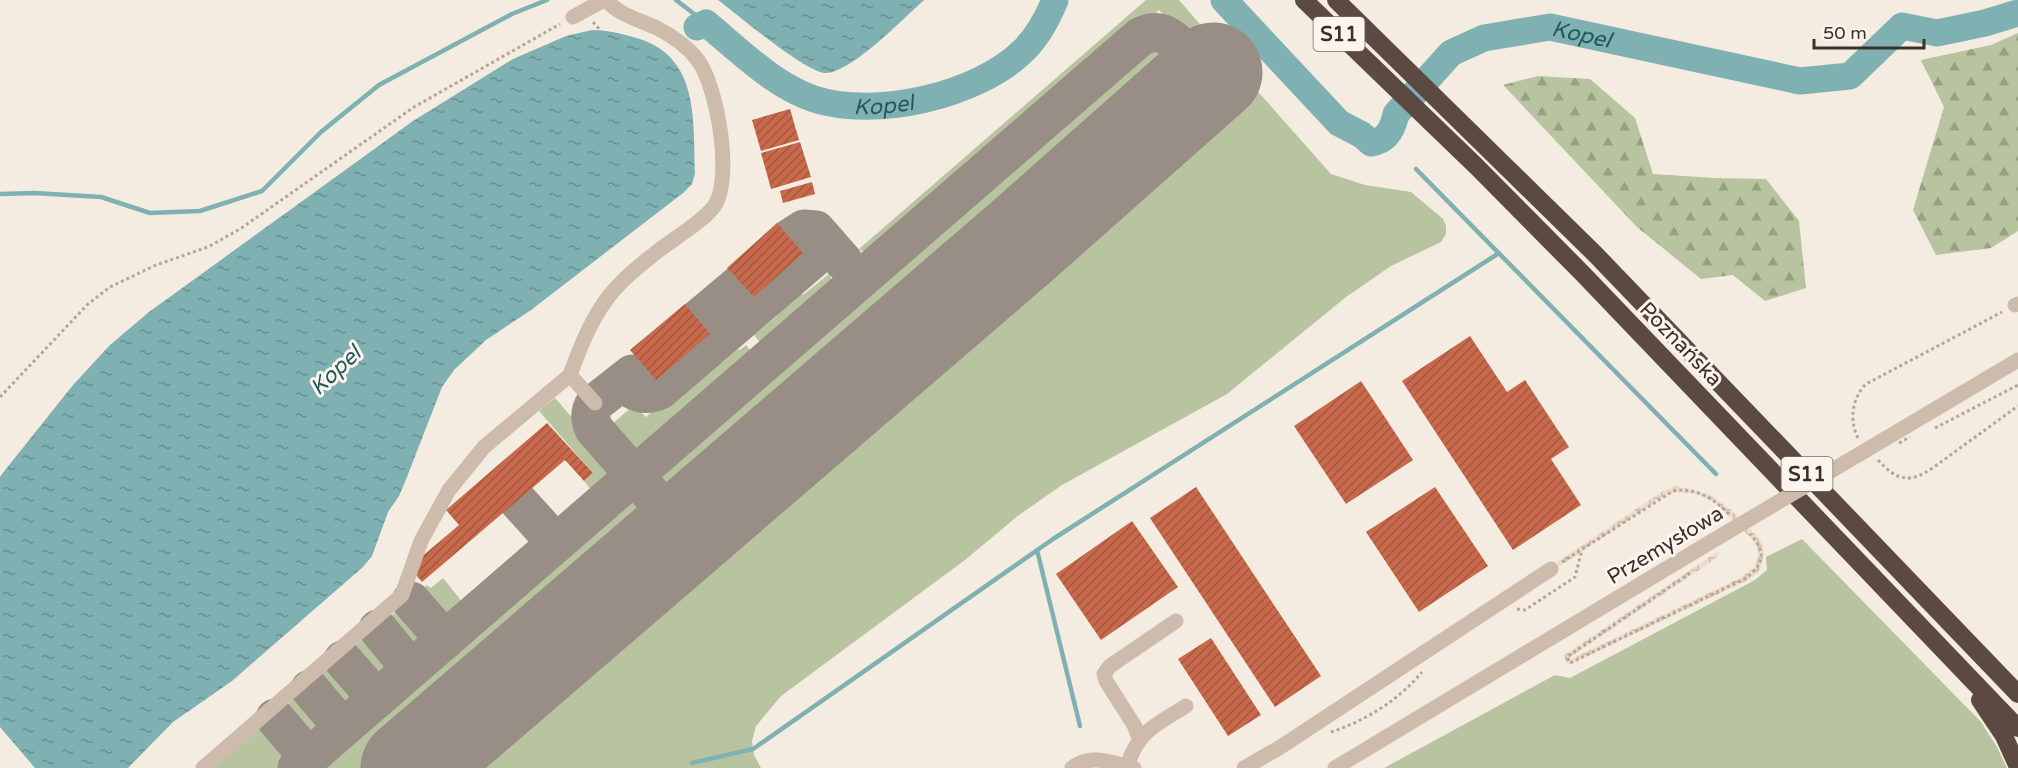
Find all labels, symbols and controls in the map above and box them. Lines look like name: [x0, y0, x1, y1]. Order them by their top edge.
scale bar: [1814, 12, 1924, 50]
water label: Kopel: [1549, 16, 1616, 54]
road number: S11: [1314, 17, 1364, 51]
text: 50 m: [1823, 22, 1867, 44]
water label: Kopel: [853, 89, 918, 120]
street label: Poznańska: [1634, 297, 1727, 392]
water label: Kopel: [305, 339, 368, 401]
road number: S11: [1782, 457, 1832, 491]
street label: Przemysłowa: [1603, 501, 1728, 590]

